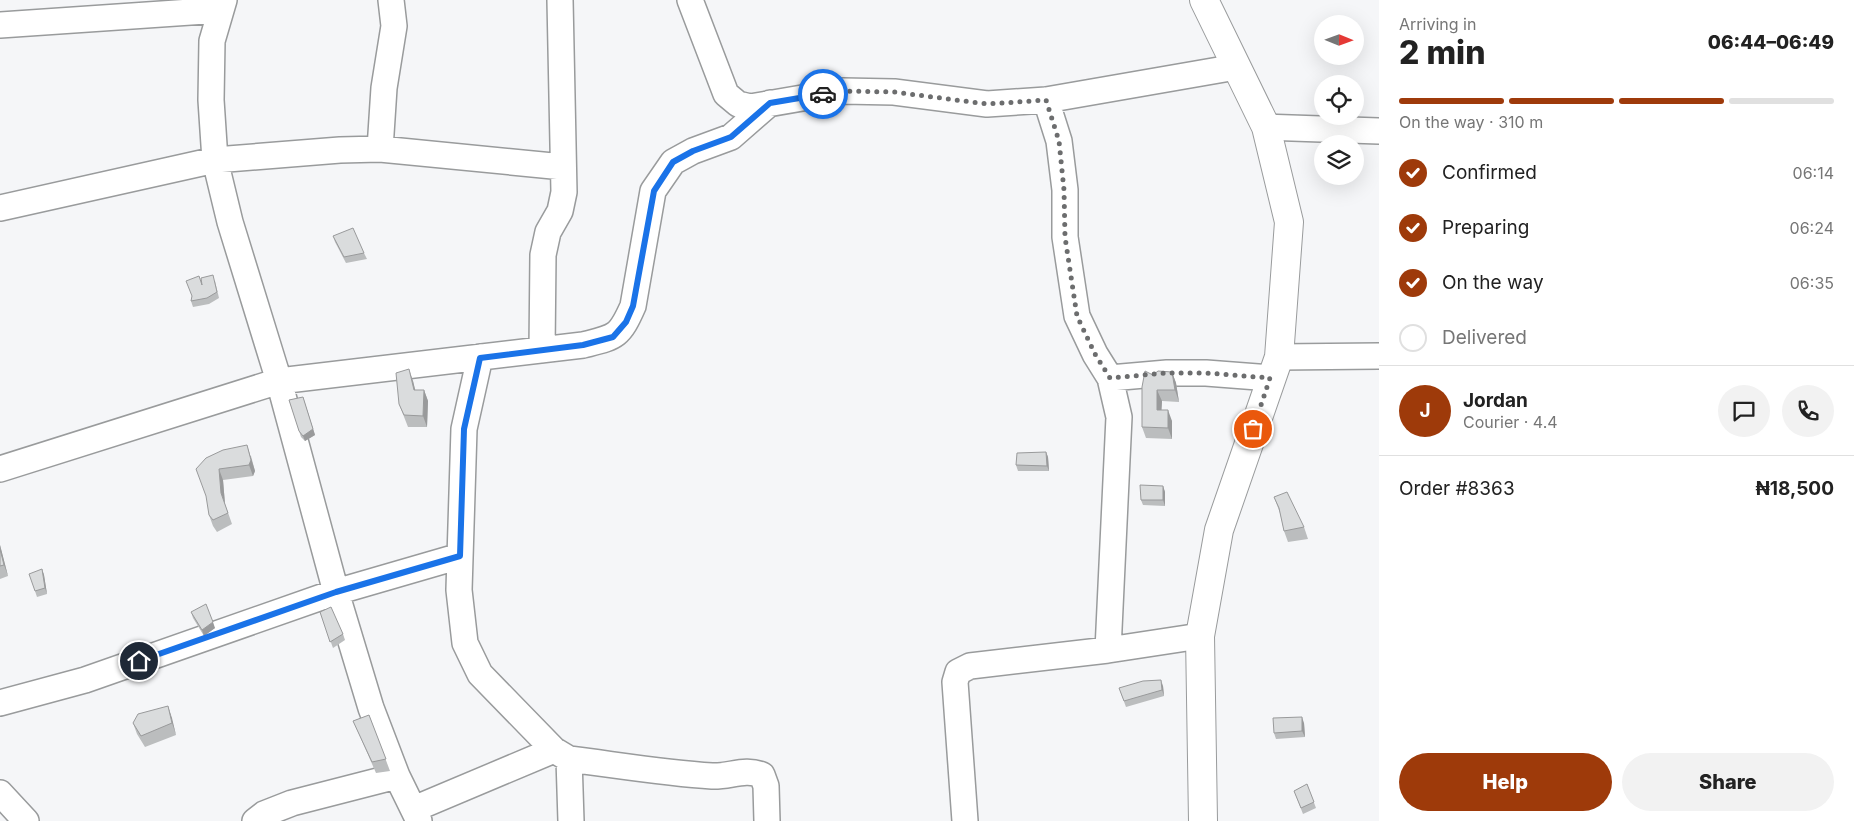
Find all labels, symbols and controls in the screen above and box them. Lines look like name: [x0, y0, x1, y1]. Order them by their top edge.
text: Arriving in: [1399, 14, 1476, 34]
north arrow: [1314, 15, 1364, 65]
map controls: [1314, 15, 1364, 185]
text: 06:44–06:49: [1708, 31, 1834, 54]
text: 2 min: [1399, 33, 1485, 72]
courier: [798, 69, 848, 119]
button: locate: [1314, 75, 1364, 125]
icon: car: [809, 80, 837, 108]
text: On the way · 310 m: [1399, 112, 1543, 132]
button: layers: [1314, 135, 1364, 185]
icon: check: [1399, 159, 1427, 187]
text: Confirmed: [1442, 161, 1537, 184]
text: 06:14: [1793, 163, 1834, 183]
icon: check: [1399, 214, 1427, 242]
text: Preparing: [1442, 216, 1529, 239]
text: 06:24: [1790, 218, 1834, 238]
icon: check: [1399, 269, 1427, 297]
text: On the way: [1442, 271, 1544, 294]
text: 06:35: [1790, 273, 1834, 293]
text: Delivered: [1442, 326, 1527, 349]
button: chat: [1718, 385, 1770, 437]
button: phone: [1782, 385, 1834, 437]
text: Jordan: [1463, 389, 1528, 412]
text: J: [1419, 399, 1431, 422]
pin: [1232, 408, 1274, 450]
text: Courier · 4.4: [1463, 412, 1558, 432]
icon: bag: [1239, 415, 1267, 443]
text: Order #8363: [1399, 477, 1515, 500]
text: ₦18,500: [1755, 477, 1834, 500]
pin: [118, 640, 160, 682]
icon: home: [125, 647, 153, 675]
button: Help: [1399, 753, 1612, 811]
button: Share: [1622, 753, 1834, 811]

